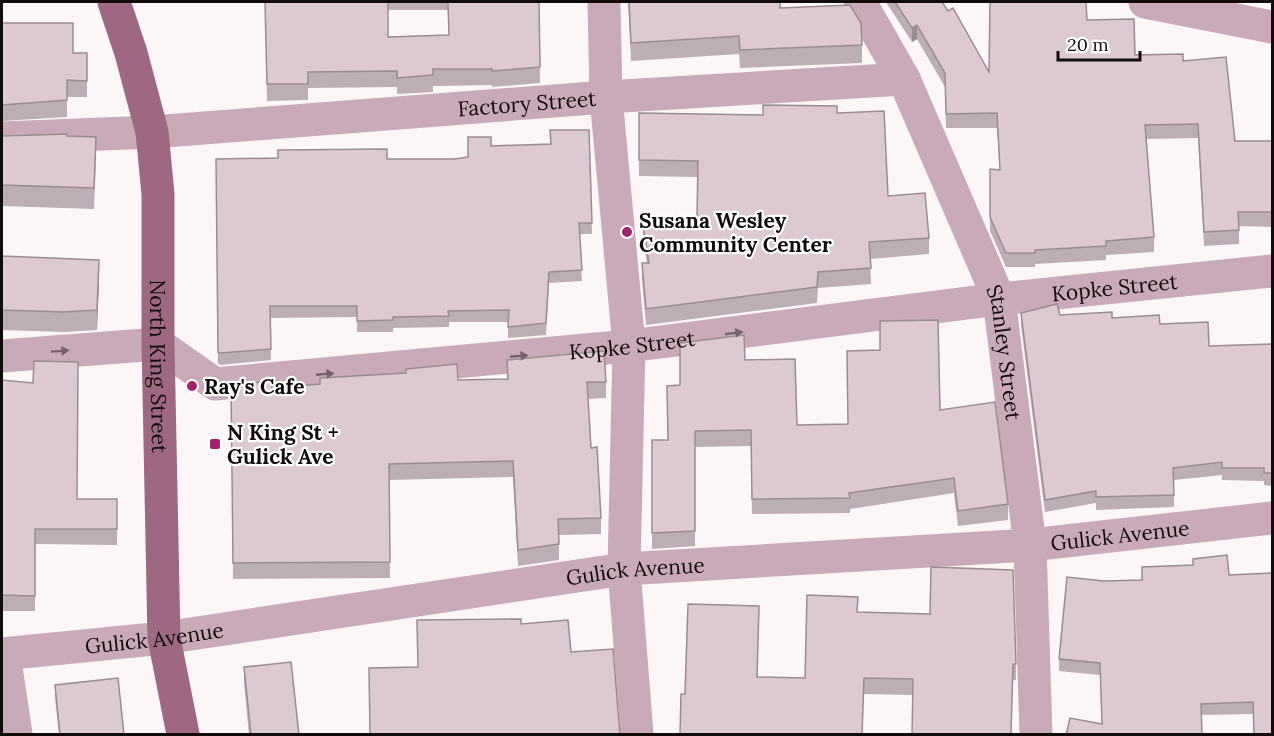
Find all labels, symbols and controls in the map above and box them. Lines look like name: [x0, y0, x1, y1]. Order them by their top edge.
scale bar: [1058, 24, 1140, 62]
text: 20 m: [1067, 33, 1109, 56]
street label: Factory Street: [457, 84, 598, 122]
place label: Susana Wesley Community Center: [639, 207, 832, 258]
marker: Susana Wesley Community Center: [620, 225, 634, 239]
street label: Kopke Street: [1050, 267, 1180, 307]
street label: North King Street: [144, 280, 174, 454]
street label: Stanley Street: [981, 280, 1028, 423]
street label: Kopke Street: [568, 324, 697, 365]
one-way arrow: [725, 328, 744, 337]
one-way arrow: [50, 347, 69, 356]
one-way arrow: [510, 351, 529, 361]
one-way arrow: [316, 369, 335, 379]
place label: Ray's Cafe: [204, 373, 305, 400]
marker: Ray's Cafe: [185, 379, 199, 393]
place label: N King St + Gulick Ave: [227, 419, 339, 470]
marker: N King St + Gulick Ave: [208, 437, 222, 451]
street label: Gulick Avenue: [1049, 514, 1191, 556]
street label: Gulick Avenue: [564, 551, 705, 591]
street label: Gulick Avenue: [84, 616, 225, 659]

